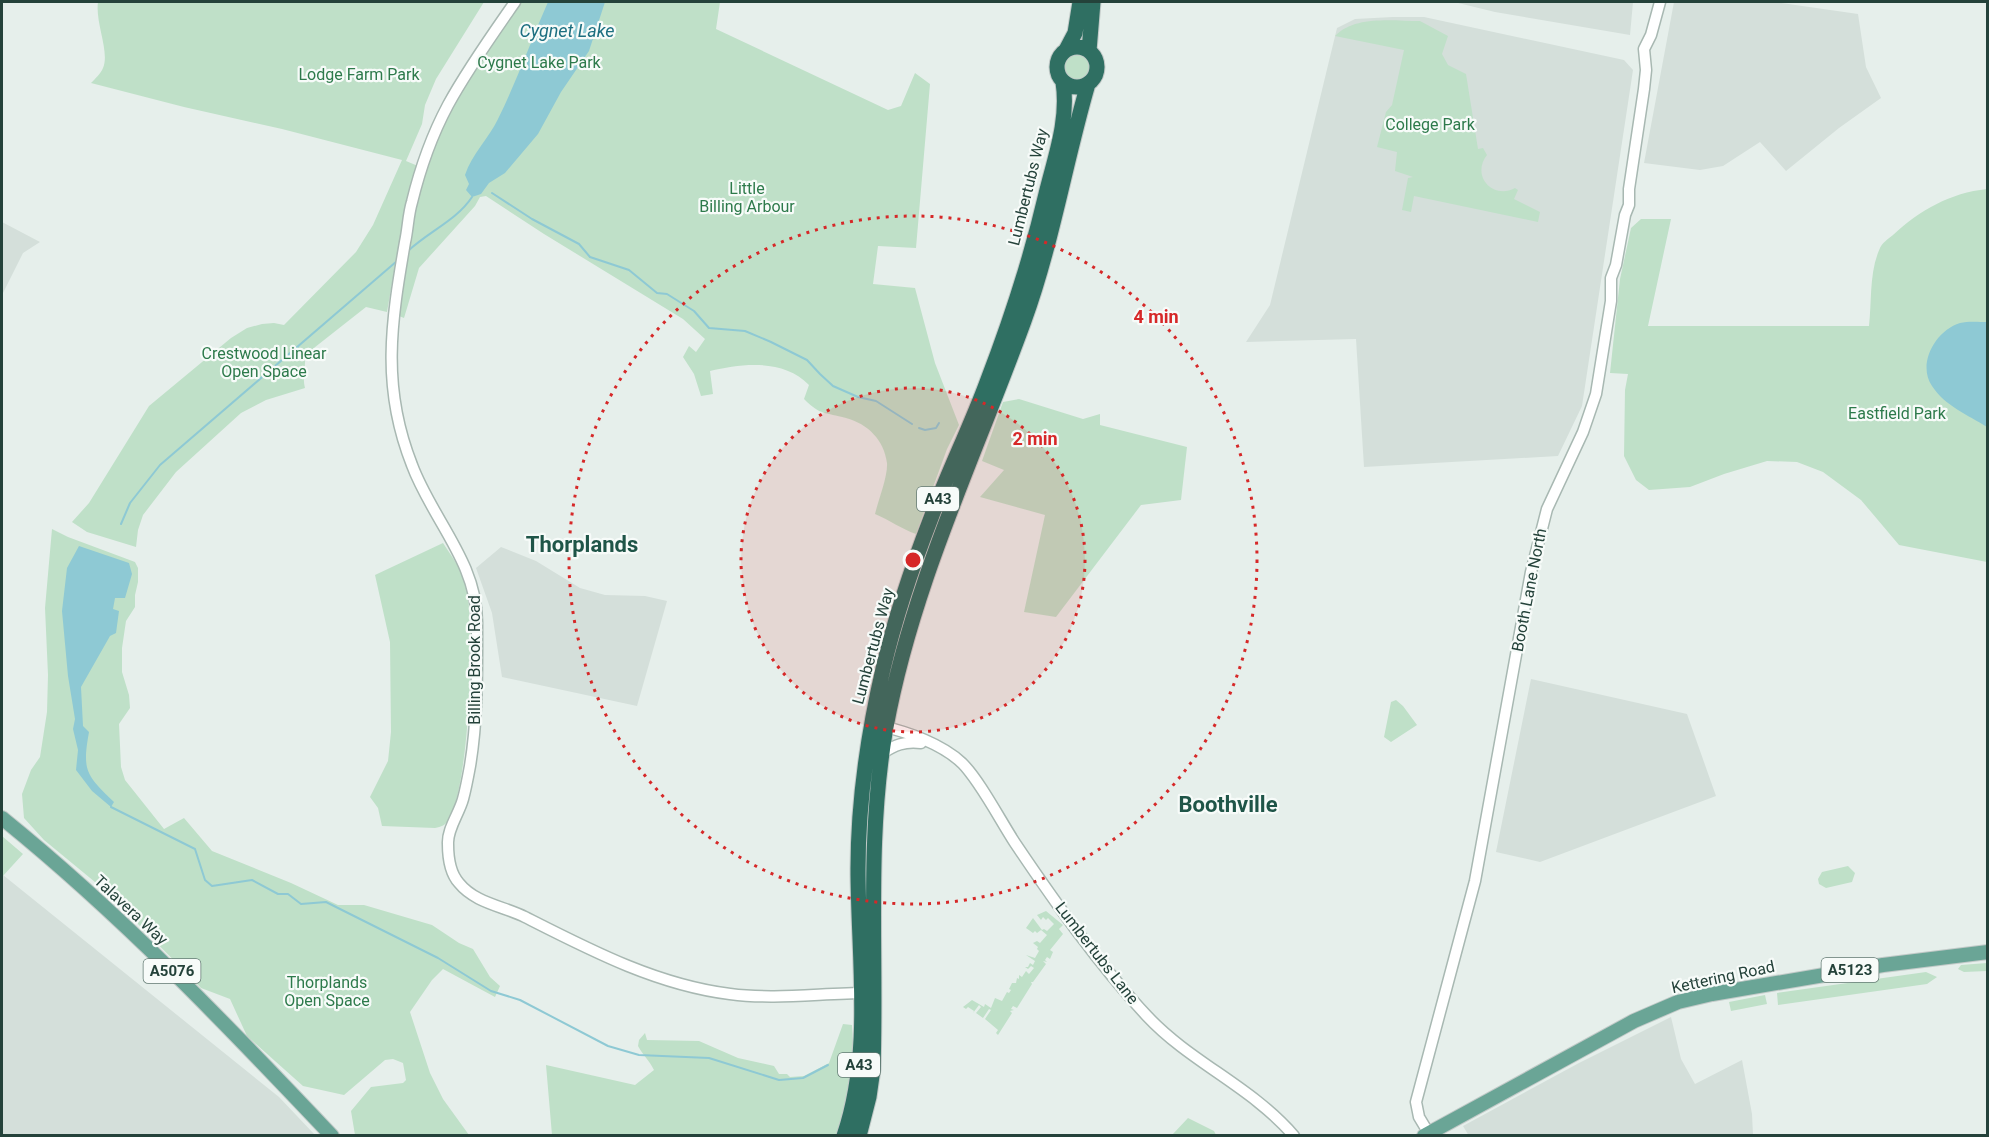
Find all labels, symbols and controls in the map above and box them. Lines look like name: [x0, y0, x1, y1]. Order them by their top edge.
water label: Cygnet Lake: [519, 20, 615, 41]
park label: Cygnet Lake Park: [477, 53, 602, 72]
park label: Lodge Farm Park: [298, 65, 420, 84]
park label: College Park: [1385, 115, 1476, 134]
street label: Lumbertubs Way: [1004, 126, 1052, 247]
park label: Little Billing Arbour: [699, 179, 795, 216]
text: 4 min: [1133, 306, 1179, 327]
park label: Crestwood Linear Open Space: [202, 344, 327, 381]
park label: Eastfield Park: [1848, 404, 1947, 423]
text: 2 min: [1012, 428, 1058, 449]
road number: A43: [917, 487, 959, 511]
street label: Booth Lane North: [1508, 527, 1550, 653]
district label: Thorplands: [526, 532, 638, 557]
centre of rings: [903, 550, 923, 570]
street label: Lumbertubs Way: [848, 585, 898, 706]
street label: Billing Brook Road: [465, 595, 484, 725]
district label: Boothville: [1178, 792, 1278, 817]
street label: Talavera Way: [90, 871, 172, 949]
street label: Lumbertubs Lane: [1051, 898, 1143, 1008]
street label: Kettering Road: [1670, 957, 1776, 997]
road number: A5123: [1822, 958, 1878, 982]
road number: A5076: [144, 959, 201, 983]
park label: Thorplands Open Space: [284, 973, 370, 1010]
road number: A43: [838, 1053, 880, 1077]

